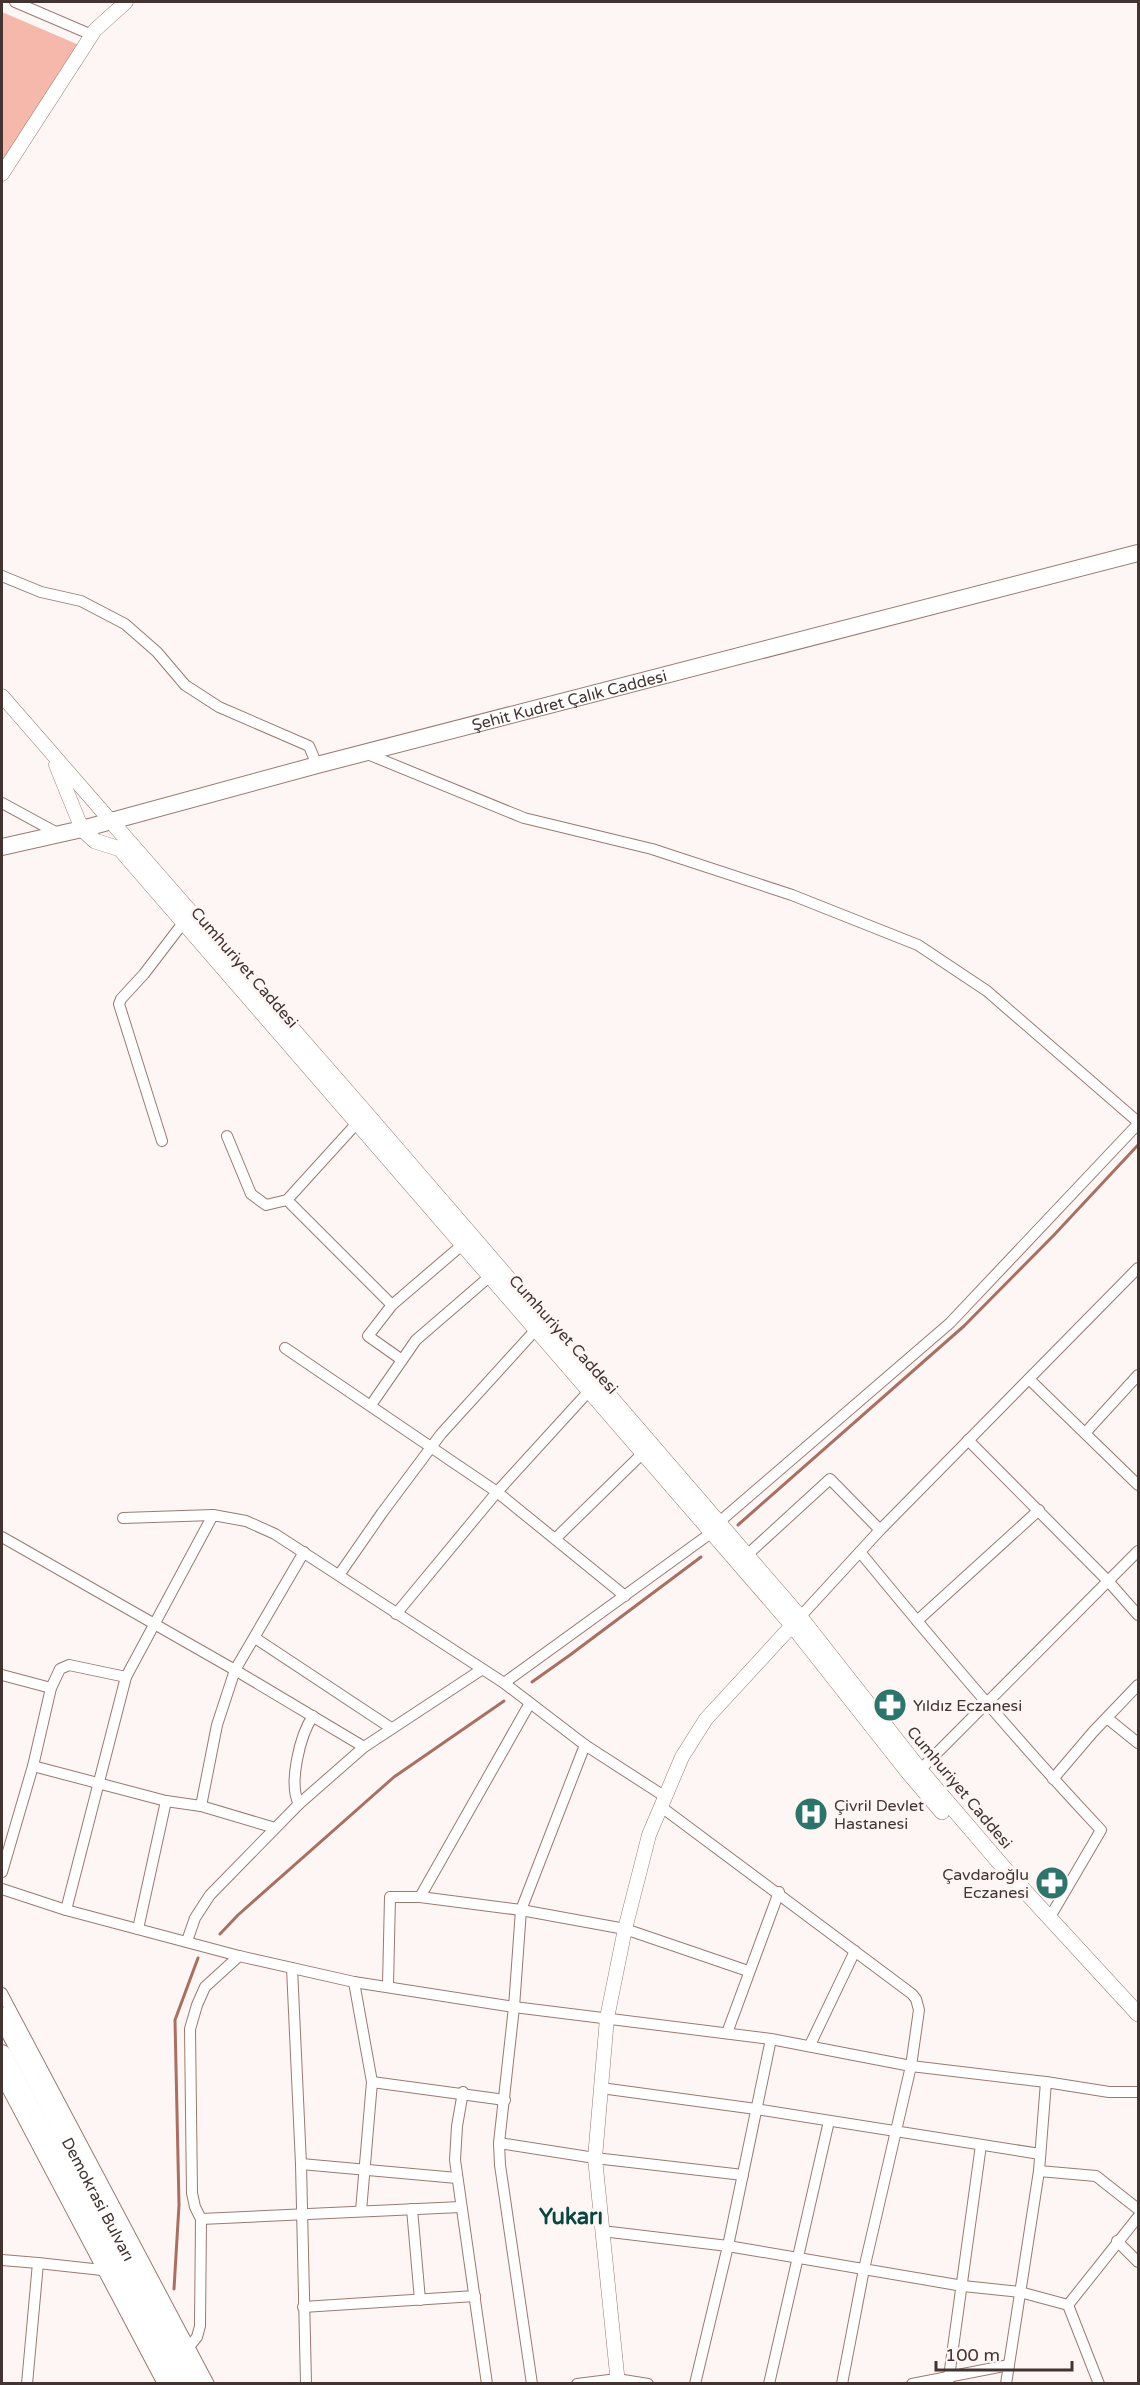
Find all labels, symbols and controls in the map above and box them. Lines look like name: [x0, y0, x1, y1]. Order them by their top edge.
street label: Şehit Kudret Çalık Caddesi: [470, 666, 669, 736]
street label: Cumhuriyet Caddesi: [186, 903, 302, 1032]
street label: Cumhuriyet Caddesi: [504, 1271, 622, 1398]
pharmacy icon: Yıldız Eczanesi: [872, 1687, 908, 1723]
place label: Yıldız Eczanesi: [913, 1696, 1022, 1716]
street label: Cumhuriyet Caddesi: [902, 1722, 1016, 1853]
hospital icon: Çivril Devlet Hastanesi: [793, 1796, 829, 1832]
place label: Çivril Devlet Hastanesi: [834, 1796, 924, 1834]
place label: Çavdaroğlu Eczanesi: [942, 1865, 1029, 1903]
pharmacy icon: Çavdaroğlu Eczanesi: [1034, 1865, 1070, 1901]
street label: Demokrasi Bulvarı: [57, 2134, 138, 2265]
district label: Yukarı: [539, 2204, 603, 2230]
scale bar: [936, 2334, 1072, 2372]
text: 100 m: [945, 2344, 1000, 2366]

